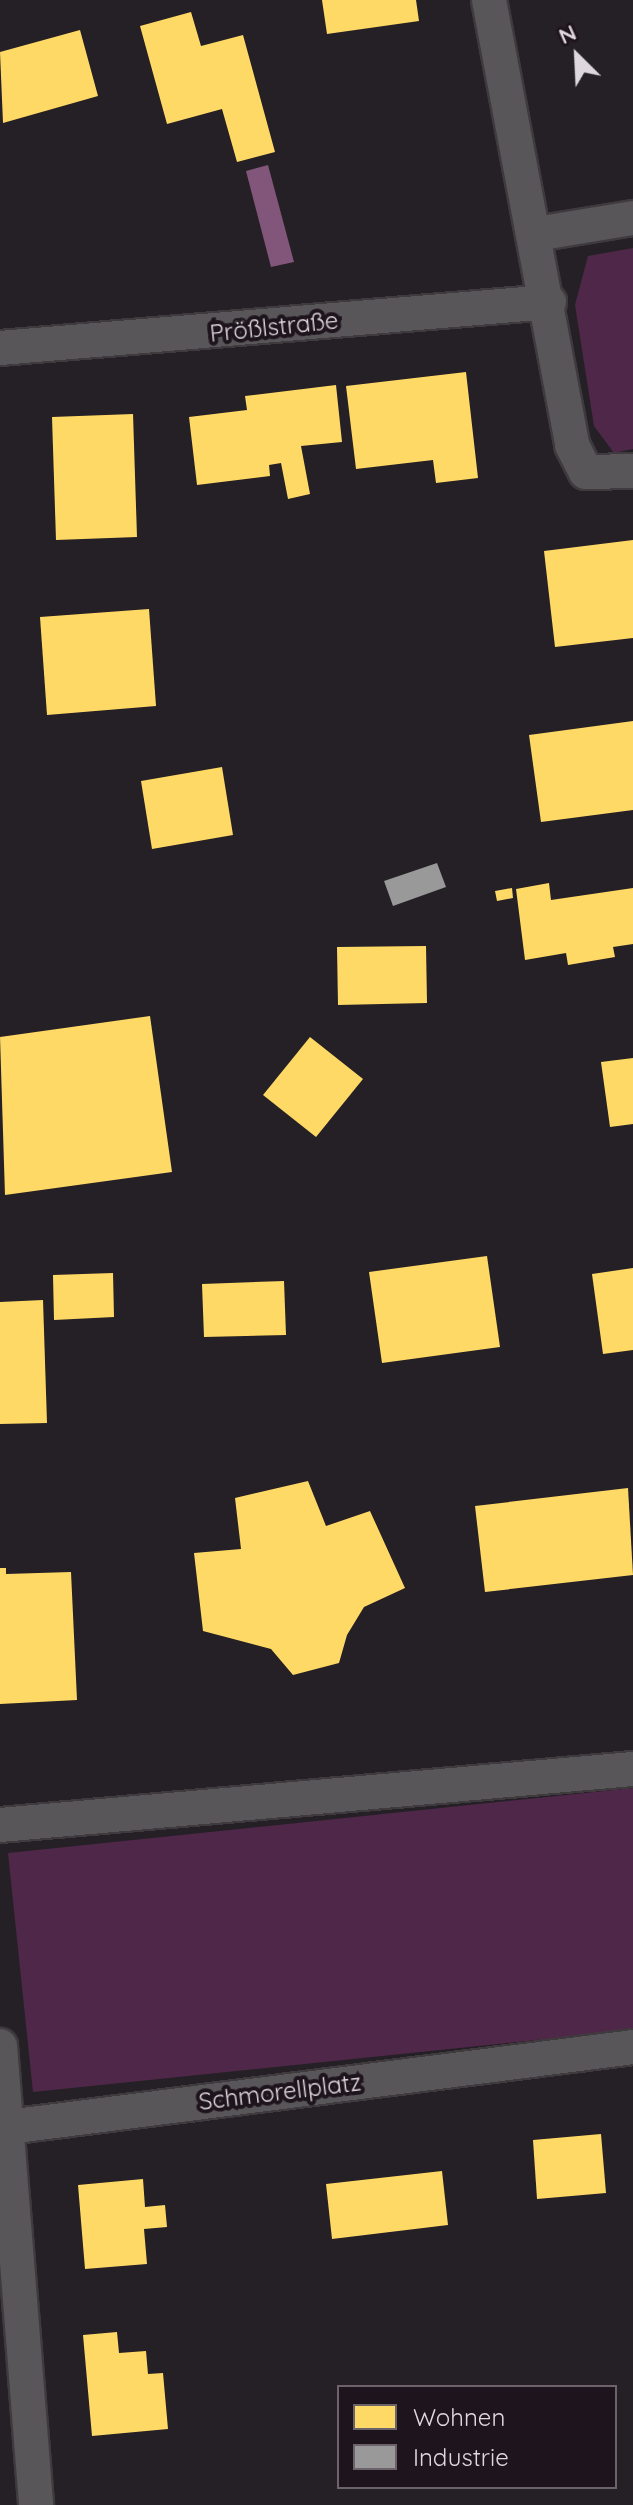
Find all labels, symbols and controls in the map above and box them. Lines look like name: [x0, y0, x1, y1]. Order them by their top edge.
north arrow: [537, 16, 617, 96]
text: N: [554, 18, 580, 50]
street label: Prößlstraße: [208, 306, 340, 348]
street label: Schmorellplatz: [197, 2068, 363, 2116]
legend: [337, 2385, 617, 2489]
text: Wohnen: [413, 2402, 505, 2432]
text: Industrie: [413, 2442, 509, 2472]

